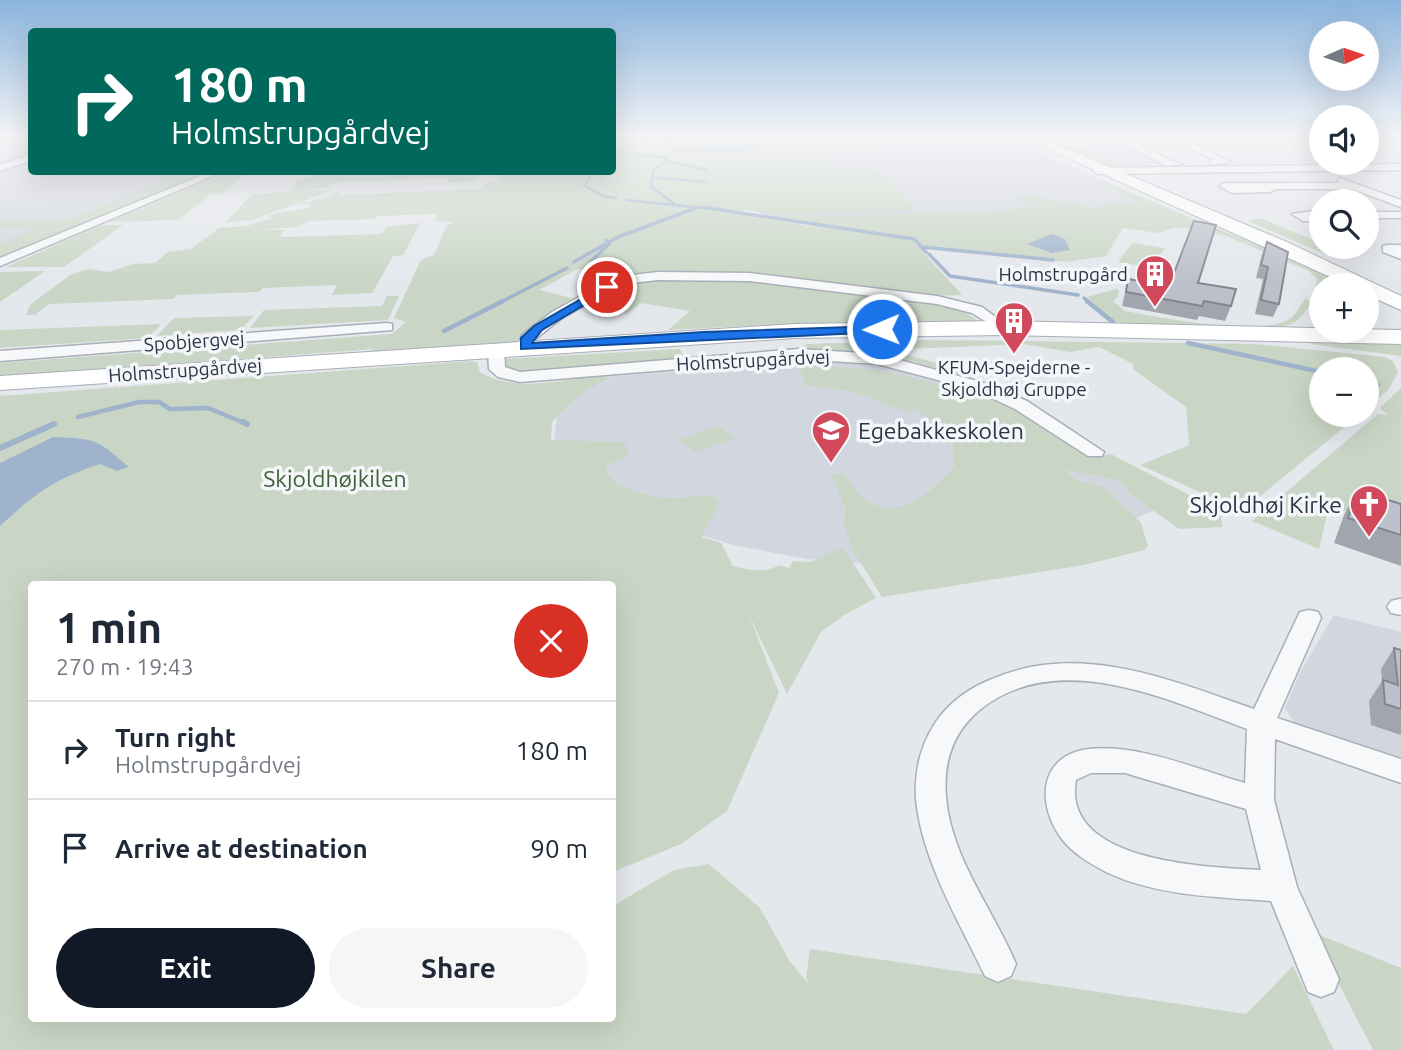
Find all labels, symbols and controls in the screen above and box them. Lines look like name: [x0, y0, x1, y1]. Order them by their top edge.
north arrow: [1309, 21, 1379, 91]
map controls: [1309, 21, 1379, 427]
icon: right: [56, 56, 147, 147]
text: 180 m: [171, 56, 308, 111]
button: sound: [1309, 105, 1379, 175]
text: Holmstrupgårdvej: [171, 114, 430, 150]
button: search: [1309, 189, 1379, 259]
building icon: Holmstrupgård: [1134, 253, 1176, 308]
pin: [577, 257, 637, 317]
place label: Holmstrupgård: [998, 263, 1128, 285]
icon: arrive: [588, 268, 626, 306]
button: +: [1309, 273, 1379, 343]
position arrow: [845, 292, 919, 366]
building icon: KFUM-Spejderne - Skjoldhøj Gruppe: [993, 300, 1035, 355]
street label: Spobjergvej: [143, 327, 245, 355]
street label: Holmstrupgårdvej: [676, 345, 830, 375]
street label: Holmstrupgårdvej: [107, 354, 263, 386]
place label: KFUM-Spejderne - Skjoldhøj Gruppe: [938, 356, 1090, 400]
button: −: [1309, 357, 1379, 427]
school or university icon: Egebakkeskolen: [810, 409, 852, 464]
place label: Egebakkeskolen: [858, 418, 1024, 443]
park label: Skjoldhøjkilen: [263, 466, 407, 491]
church icon: Skjoldhøj Kirke: [1348, 483, 1390, 538]
place label: Skjoldhøj Kirke: [1190, 492, 1342, 517]
text: 1 min: [56, 604, 162, 651]
button: close: [514, 604, 588, 678]
text: 270 m · 19:43: [56, 654, 194, 679]
text: Turn right: [115, 723, 236, 752]
icon: right: [56, 731, 94, 769]
text: 180 m: [516, 736, 588, 765]
text: Holmstrupgårdvej: [115, 752, 301, 777]
icon: arrive: [56, 829, 94, 867]
text: Arrive at destination: [115, 834, 368, 863]
text: 90 m: [530, 834, 588, 863]
button: Exit: [56, 928, 315, 1008]
button: Share: [329, 928, 588, 1008]

